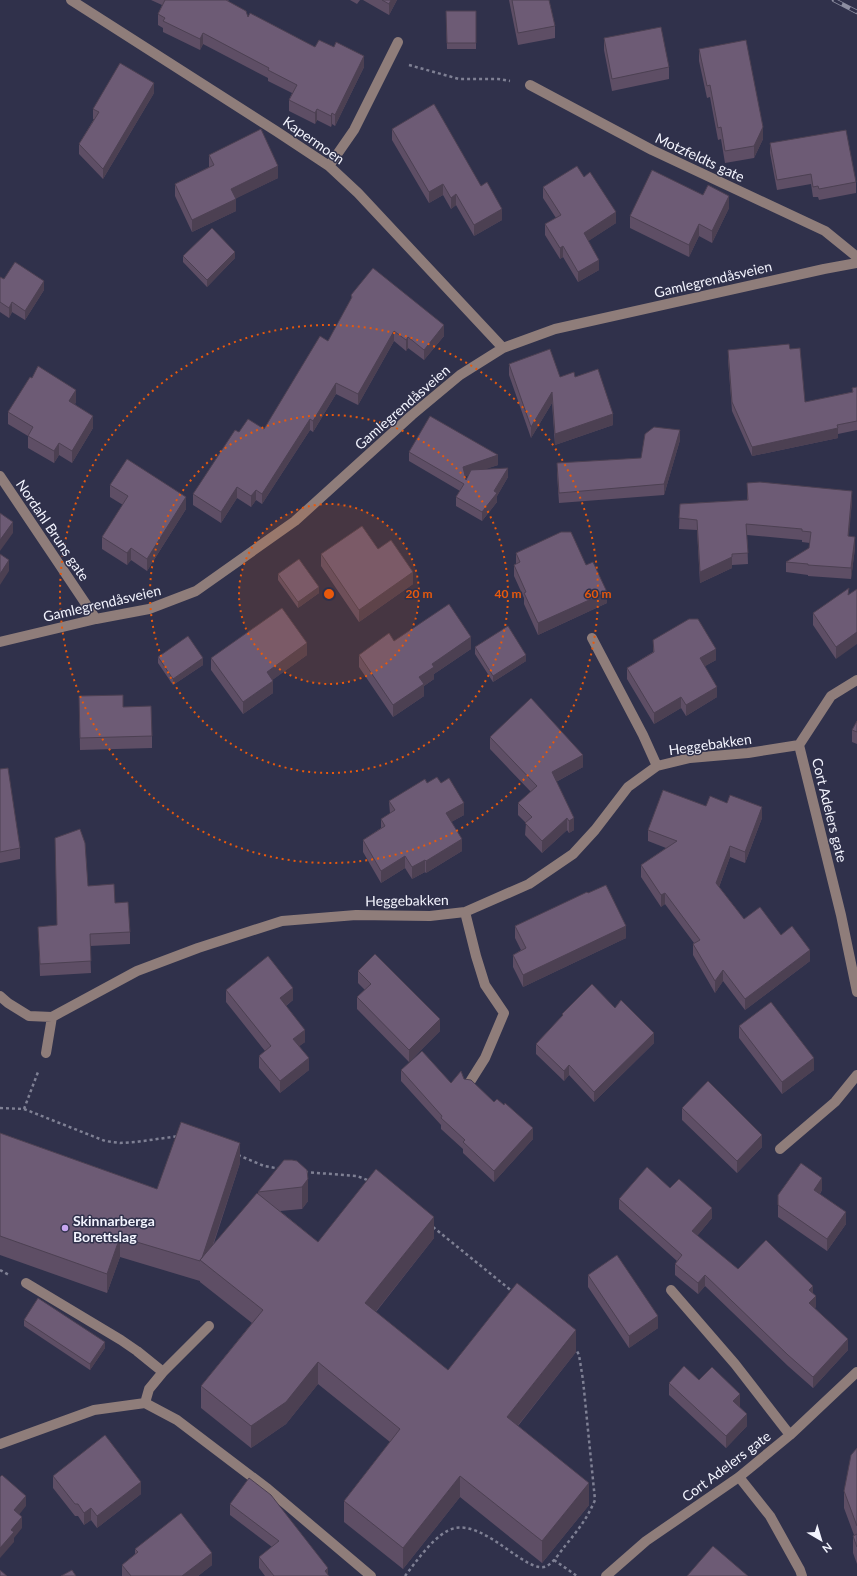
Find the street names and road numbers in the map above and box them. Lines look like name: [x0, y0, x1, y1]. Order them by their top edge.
street label: Kapermoen: [280, 113, 348, 167]
street label: Motzfeldts gate: [653, 129, 747, 185]
street label: Gamlegrendåsveien: [652, 257, 774, 301]
street label: Gamlegrendåsveien: [351, 361, 453, 453]
street label: Nordahl Bruns gate: [13, 476, 93, 584]
street label: Gamlegrendåsveien: [41, 581, 163, 625]
street label: Heggebakken: [667, 730, 753, 758]
street label: Cort Adelers gate: [809, 756, 851, 864]
street label: Heggebakken: [365, 891, 449, 909]
street label: Cort Adelers gate: [678, 1427, 774, 1505]

